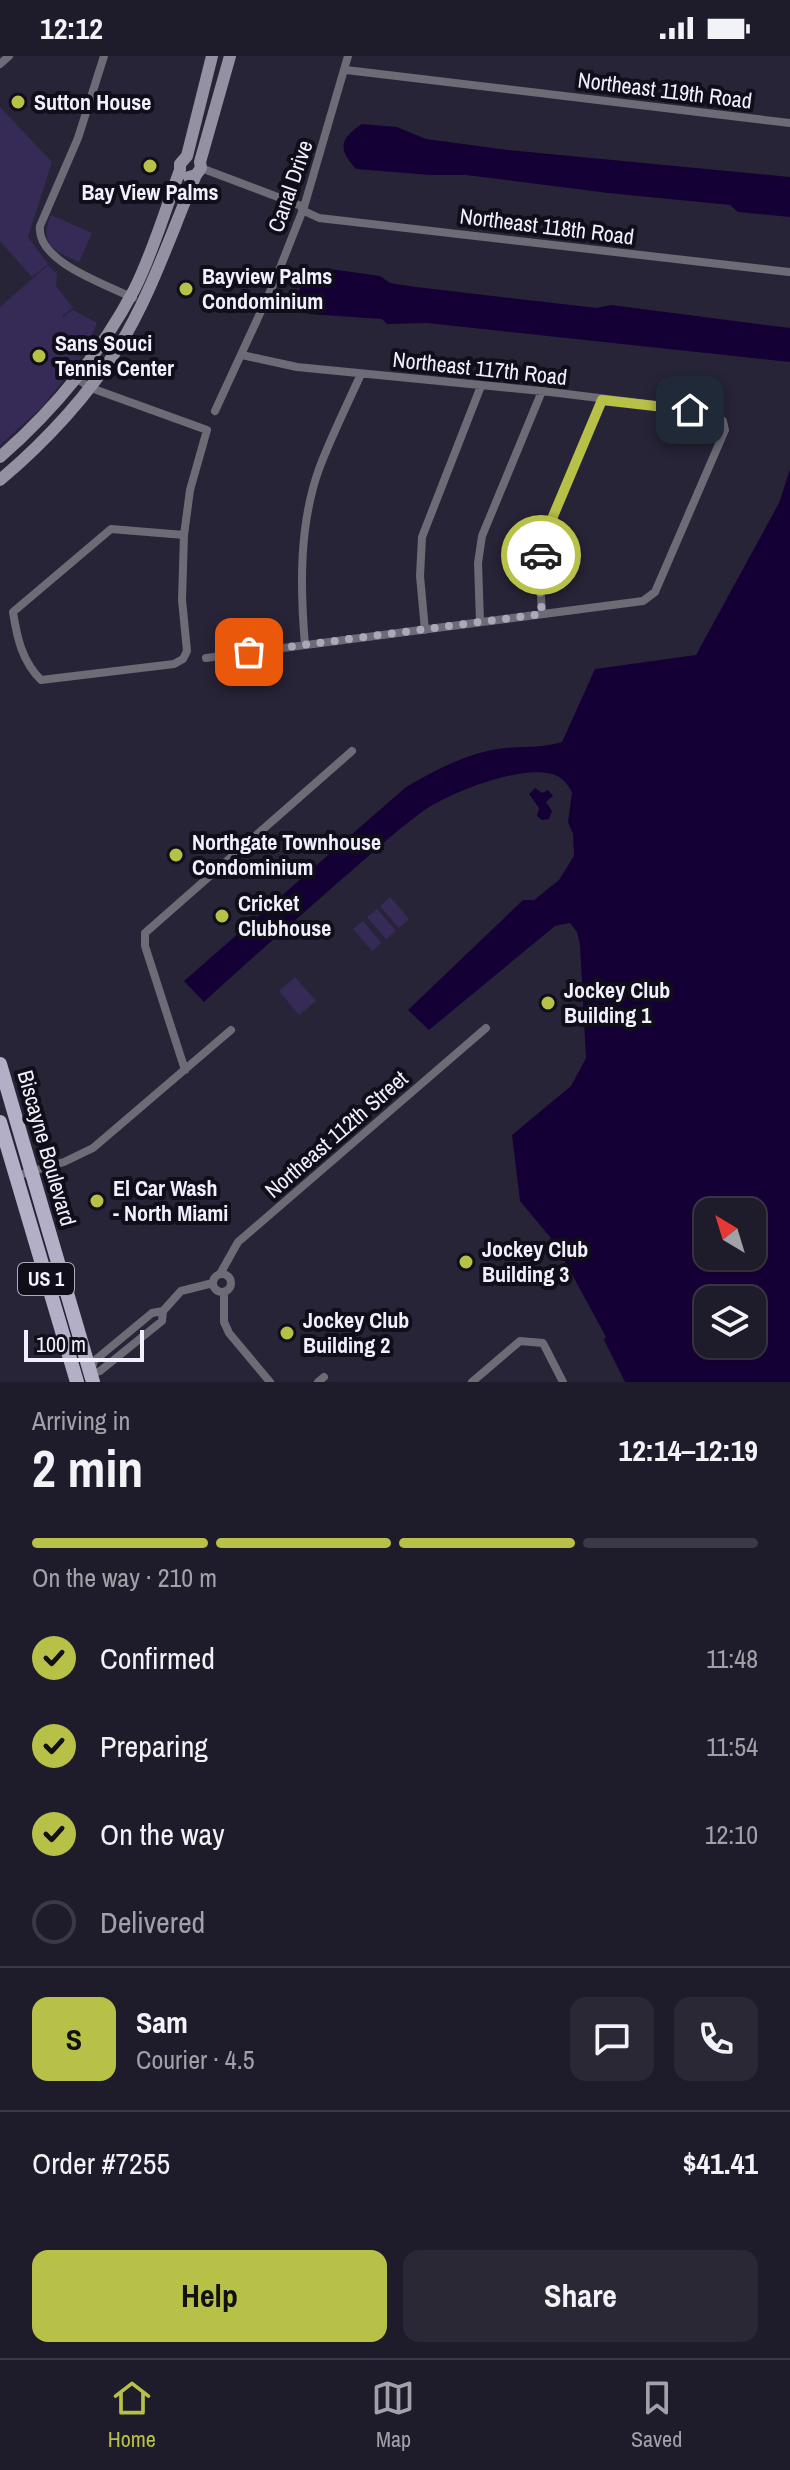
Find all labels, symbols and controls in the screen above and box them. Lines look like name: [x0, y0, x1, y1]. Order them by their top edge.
text: 12:12: [40, 8, 103, 48]
street label: Northeast 119th Road: [576, 64, 754, 116]
place label: Sutton House: [34, 87, 151, 117]
marker: Sutton House: [9, 93, 27, 111]
street label: Canal Drive: [260, 136, 320, 236]
marker: Bay View Palms: [141, 157, 159, 175]
place label: Bay View Palms: [81, 177, 219, 207]
street label: Northeast 118th Road: [458, 200, 636, 252]
place label: Bayview Palms Condominium: [202, 261, 332, 316]
marker: Bayview Palms Condominium: [177, 280, 195, 298]
place label: Sans Souci Tennis Center: [55, 328, 174, 383]
street label: Northeast 117th Road: [391, 344, 569, 392]
marker: Sans Souci Tennis Center: [30, 347, 48, 365]
pin: [656, 376, 724, 444]
icon: home: [668, 388, 712, 432]
courier: [501, 515, 581, 595]
icon: car: [519, 533, 563, 577]
pin: [215, 618, 283, 686]
icon: bag: [227, 630, 271, 674]
place label: Northgate Townhouse Condominium: [192, 827, 381, 882]
marker: Northgate Townhouse Condominium: [167, 846, 185, 864]
place label: Cricket Clubhouse: [238, 888, 331, 943]
marker: Cricket Clubhouse: [213, 907, 231, 925]
place label: Jockey Club Building 1: [564, 975, 670, 1030]
marker: Jockey Club Building 1: [539, 994, 557, 1012]
street label: Northeast 112th Street: [258, 1064, 414, 1204]
street label: Biscayne Boulevard: [10, 1067, 84, 1229]
place label: El Car Wash - North Miami: [113, 1173, 228, 1228]
marker: El Car Wash - North Miami: [88, 1192, 106, 1210]
north arrow: [694, 1198, 766, 1270]
map controls: [694, 1198, 766, 1358]
place label: Jockey Club Building 3: [482, 1234, 588, 1289]
marker: Jockey Club Building 3: [457, 1253, 475, 1271]
road number: US 1: [18, 1263, 74, 1295]
button: layers: [694, 1286, 766, 1358]
place label: Jockey Club Building 2: [303, 1305, 409, 1360]
marker: Jockey Club Building 2: [278, 1324, 296, 1342]
scale bar: [24, 1326, 144, 1362]
text: 100 m: [36, 1329, 86, 1359]
text: Arriving in: [32, 1403, 130, 1438]
text: 12:14–12:19: [619, 1430, 758, 1470]
text: 2 min: [32, 1433, 143, 1503]
text: On the way · 210 m: [32, 1560, 217, 1595]
icon: check: [32, 1636, 76, 1680]
text: Confirmed: [100, 1638, 215, 1678]
text: 11:48: [706, 1641, 758, 1676]
icon: check: [32, 1724, 76, 1768]
text: Preparing: [100, 1726, 208, 1766]
text: 11:54: [706, 1729, 758, 1764]
icon: check: [32, 1812, 76, 1856]
text: On the way: [100, 1814, 224, 1854]
text: 12:10: [705, 1817, 758, 1852]
text: Delivered: [100, 1902, 205, 1942]
button: chat: [570, 1997, 654, 2081]
button: phone: [674, 1997, 758, 2081]
text: Sam: [136, 2002, 188, 2042]
text: S: [66, 2019, 82, 2059]
text: Courier · 4.5: [136, 2042, 255, 2077]
text: Order #7255: [32, 2143, 170, 2183]
text: $41.41: [683, 2143, 758, 2183]
button: Help: [32, 2250, 387, 2342]
button: Share: [403, 2250, 758, 2342]
tab: Home: [108, 2376, 156, 2454]
tab: Map: [371, 2376, 415, 2454]
tab: Saved: [631, 2376, 682, 2454]

